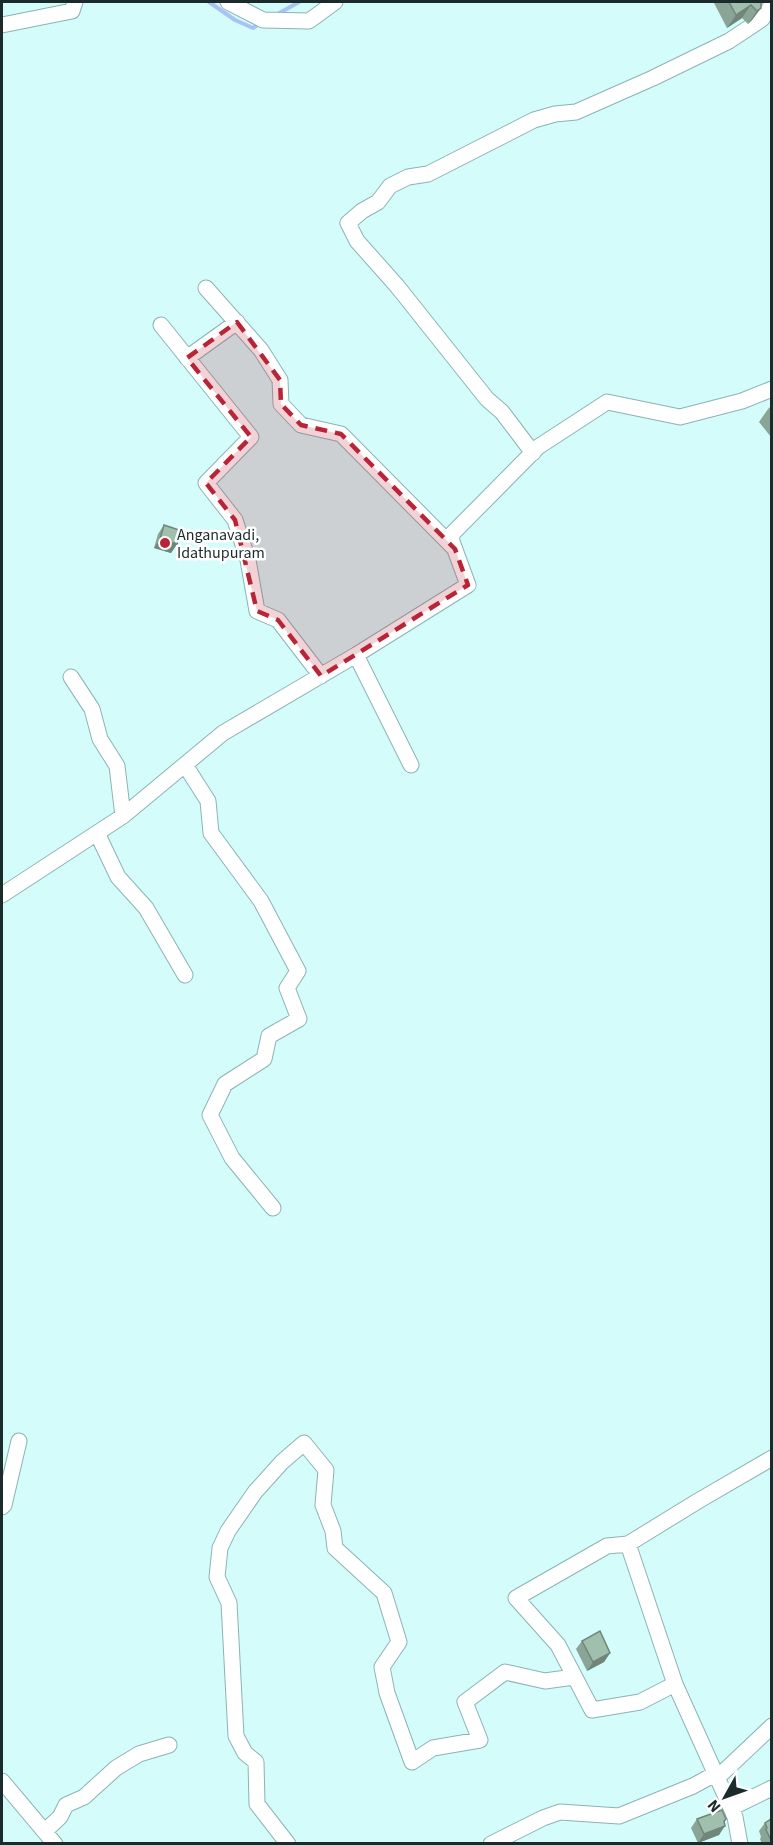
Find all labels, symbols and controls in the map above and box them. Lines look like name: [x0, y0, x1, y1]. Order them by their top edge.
place label: Anganavadi, Idathupuram: [177, 524, 265, 564]
marker: Anganavadi, Idathupuram: [158, 536, 172, 550]
north arrow: [695, 1767, 755, 1827]
text: N: [702, 1795, 726, 1817]

